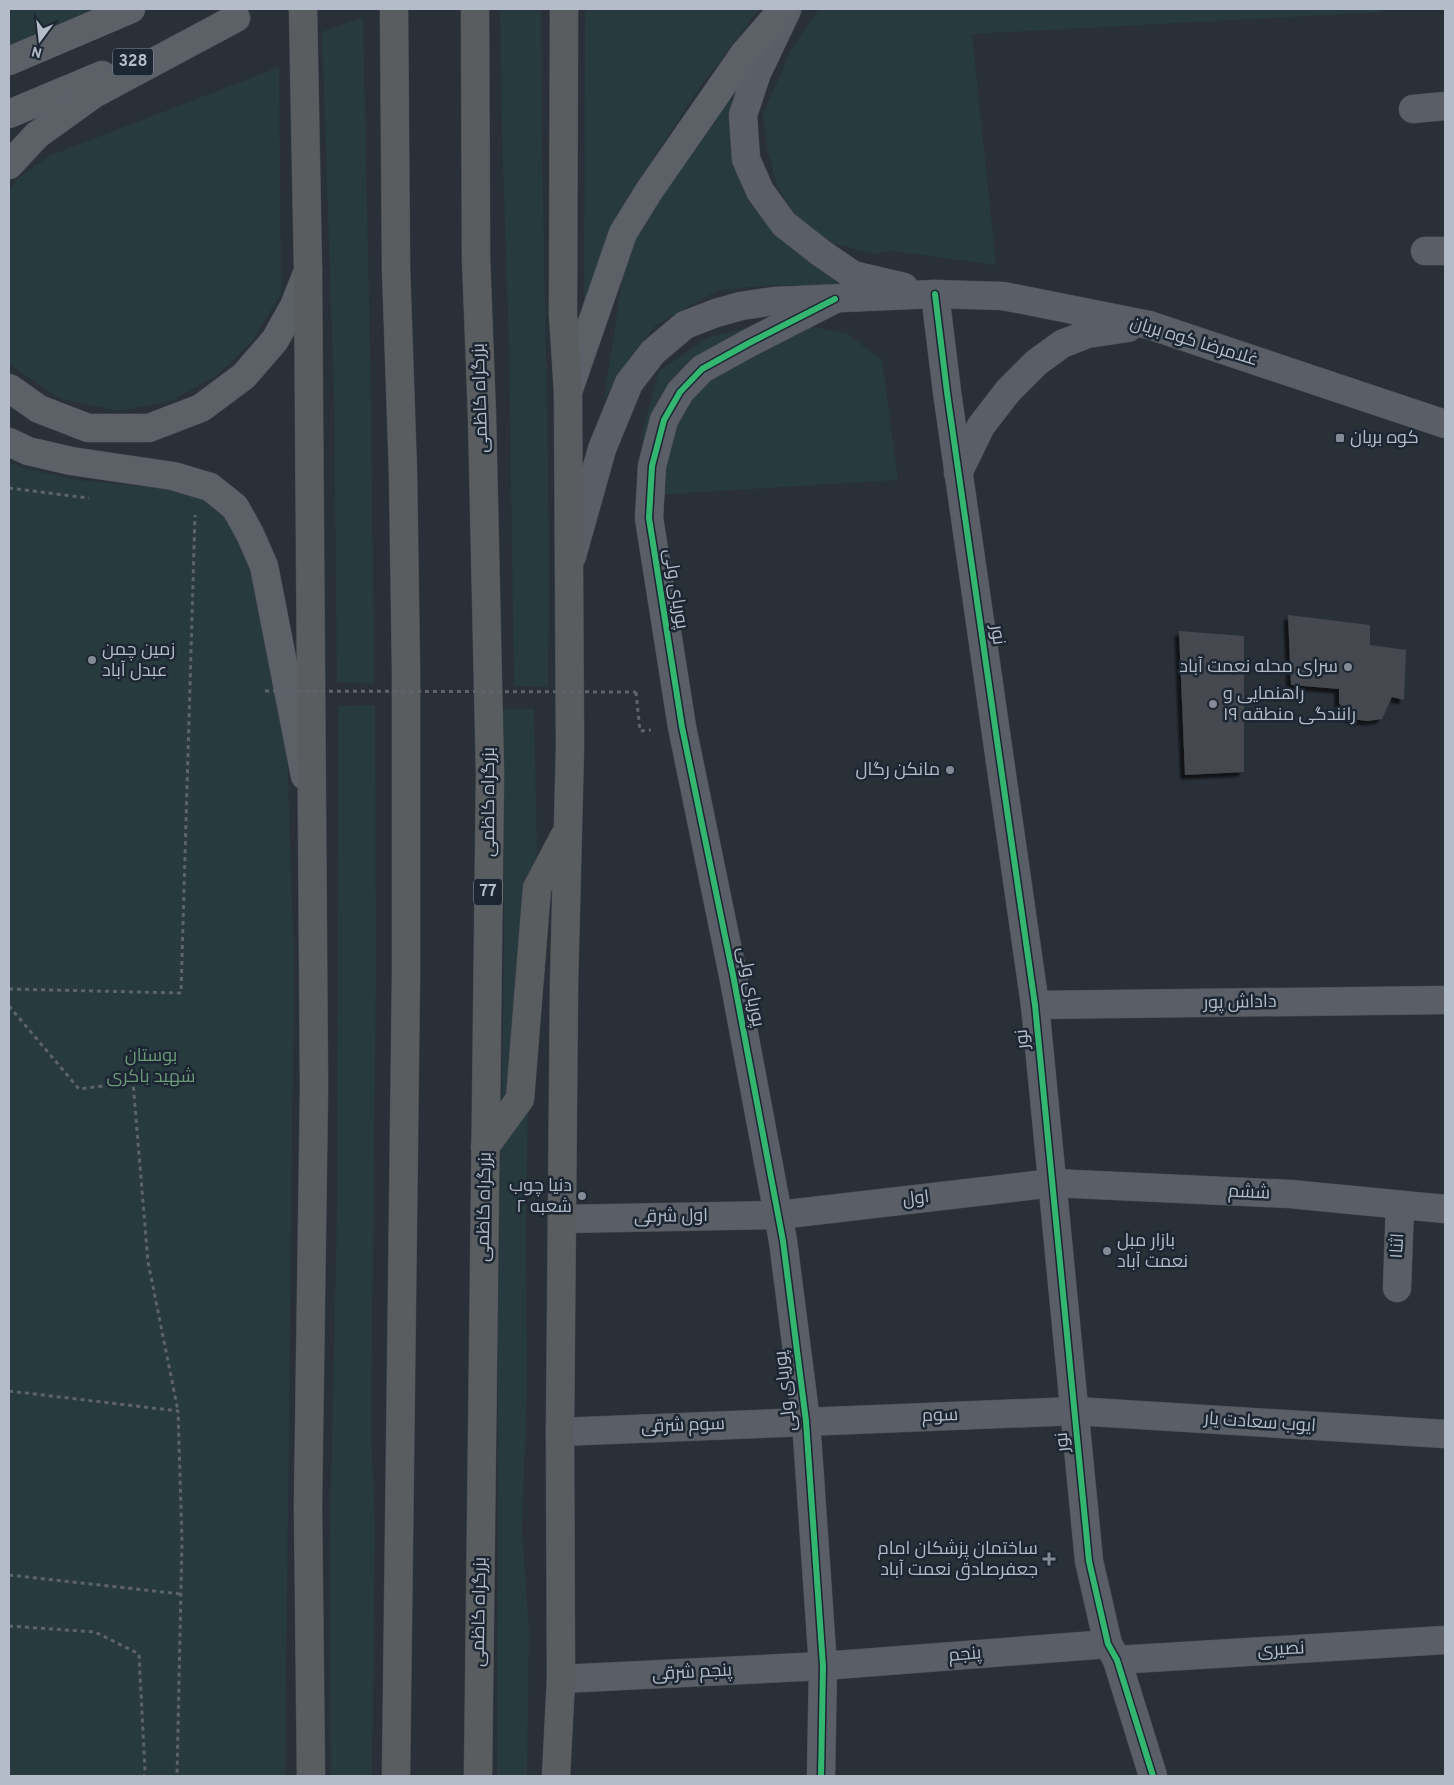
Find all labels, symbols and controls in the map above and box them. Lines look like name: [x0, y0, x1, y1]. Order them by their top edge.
north arrow: [15, 15, 65, 65]
text: N: [30, 42, 44, 61]
road number: 328: [113, 48, 153, 76]
street label: غلامرضا کوه بریان: [1127, 312, 1261, 372]
street label: بزرگراه کاظمی: [468, 343, 494, 453]
place label: کوه بریان: [1350, 427, 1419, 450]
marker: کوه بریان: [1334, 432, 1346, 444]
street label: پوریای ولی: [657, 547, 693, 631]
street label: نور: [984, 623, 1010, 646]
place label: زمین چمن عبدل آباد: [102, 639, 175, 683]
marker: زمین چمن عبدل آباد: [86, 654, 98, 666]
place label: سرای محله نعمت آباد: [1179, 656, 1338, 679]
marker: سرای محله نعمت آباد: [1342, 661, 1354, 673]
place label: راهنمایی و رانندگی منطقه ۱۹: [1223, 683, 1356, 727]
marker: راهنمایی و رانندگی منطقه ۱۹: [1207, 698, 1219, 710]
street label: بزرگراه کاظمی: [478, 747, 501, 857]
place label: مانکن رگال: [855, 759, 940, 782]
marker: مانکن رگال: [944, 764, 956, 776]
road number: 77: [474, 879, 502, 906]
street label: پوریای ولی: [731, 945, 769, 1029]
street label: داداش پور: [1202, 991, 1277, 1015]
street label: نور: [1011, 1028, 1036, 1051]
park label: بوستان شهید باکری: [107, 1045, 195, 1089]
street label: بزرگراه کاظمی: [473, 1152, 497, 1262]
place label: دنیا چوب شعبه ۲: [509, 1175, 572, 1219]
street label: ششم: [1227, 1180, 1271, 1206]
street label: اول: [901, 1186, 931, 1212]
marker: دنیا چوب شعبه ۲: [576, 1190, 588, 1202]
street label: اول شرقی: [634, 1205, 708, 1229]
place label: بازار مبل نعمت آباد: [1117, 1230, 1188, 1274]
street label: اثنا۱: [1386, 1233, 1410, 1259]
marker: بازار مبل نعمت آباد: [1101, 1245, 1113, 1257]
street label: پوریای ولی: [770, 1349, 802, 1433]
street label: سوم: [921, 1404, 959, 1428]
street label: ایوب سعادت یار: [1202, 1408, 1317, 1438]
street label: سوم شرقی: [641, 1413, 725, 1439]
street label: نور: [1051, 1431, 1076, 1454]
place label: ساختمان پزشکان امام جعفرصادق نعمت آباد: [877, 1538, 1038, 1582]
marker: ساختمان پزشکان امام جعفرصادق نعمت آباد: [1042, 1552, 1056, 1566]
street label: بزرگراه کاظمی: [468, 1557, 492, 1667]
street label: نصیری: [1257, 1637, 1305, 1663]
street label: پنجم: [948, 1642, 983, 1668]
street label: پنجم شرقی: [651, 1659, 733, 1687]

